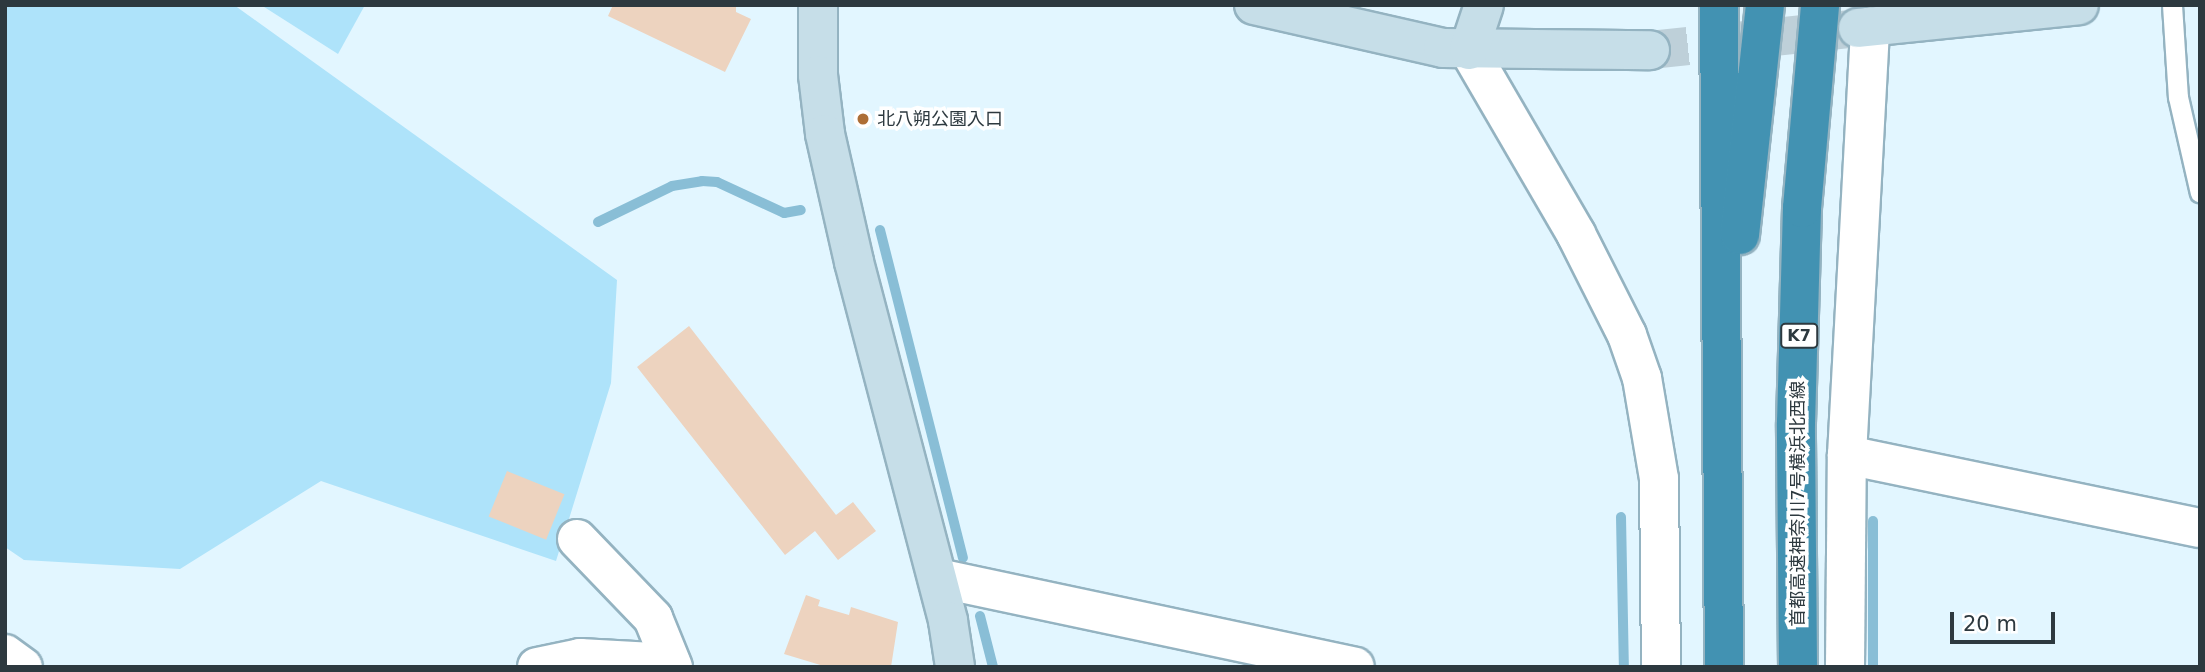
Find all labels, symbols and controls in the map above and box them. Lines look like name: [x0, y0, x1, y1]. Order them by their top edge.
place label: 北八朔公園入口: [877, 108, 1003, 130]
marker: 北八朔公園入口: [855, 111, 871, 127]
road number: K7: [1780, 324, 1818, 348]
street label: 首都高速神奈川7号横浜北西線: [1787, 381, 1809, 627]
scale bar: [1953, 598, 2058, 642]
text: 20 m: [1963, 612, 2017, 636]

